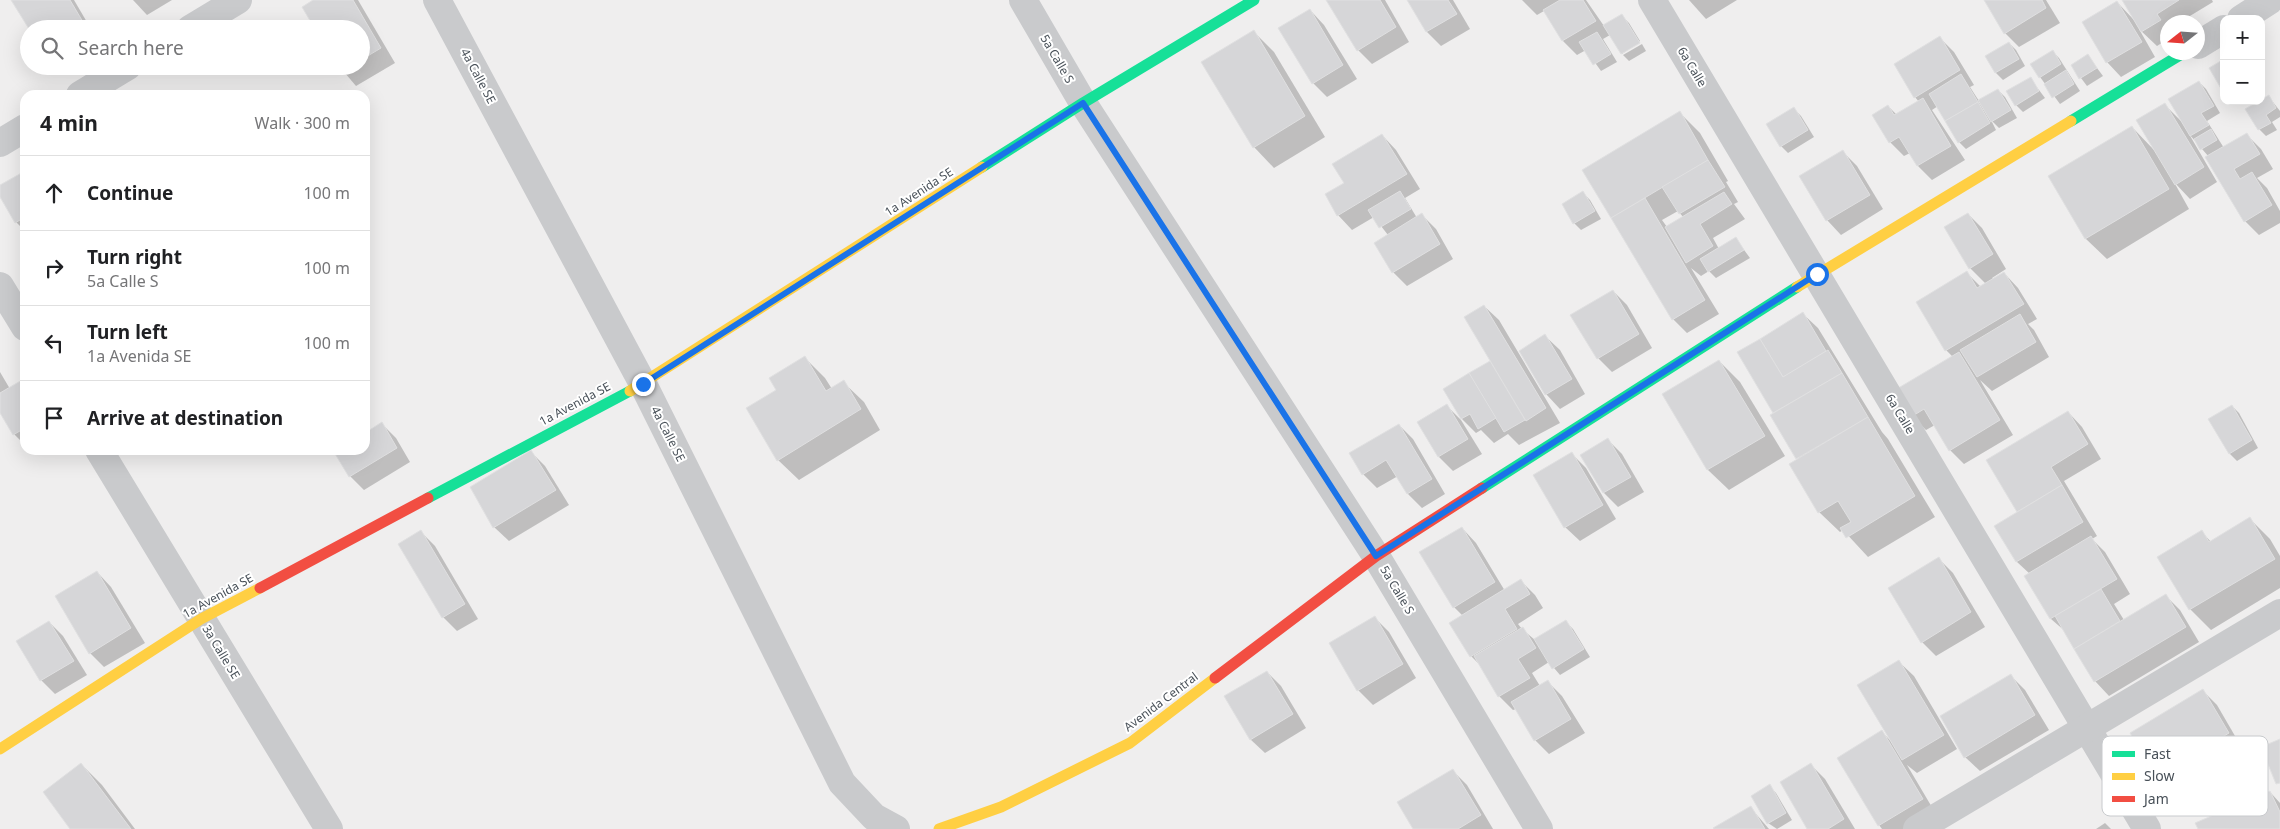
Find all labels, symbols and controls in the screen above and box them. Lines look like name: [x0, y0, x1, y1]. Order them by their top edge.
north arrow: [2160, 15, 2205, 60]
map controls: [2220, 15, 2265, 105]
button: +: [2220, 15, 2265, 60]
search box: [20, 20, 370, 75]
street label: 5a Calle S: [1037, 31, 1078, 87]
icon: search: [38, 34, 66, 62]
text: Search here: [78, 35, 184, 61]
street label: 6a Calle: [1674, 44, 1711, 90]
street label: 4a Calle SE: [457, 45, 500, 106]
button: −: [2220, 60, 2265, 105]
text: 4 min: [40, 109, 98, 137]
text: Walk · 300 m: [255, 112, 350, 134]
street label: 1a Avenida SE: [881, 163, 956, 220]
icon: ahead: [40, 179, 68, 207]
text: Continue: [87, 180, 173, 206]
text: 100 m: [303, 182, 350, 204]
text: Turn right: [87, 244, 182, 270]
icon: right: [40, 254, 68, 282]
text: 100 m: [303, 257, 350, 279]
route start: [1806, 263, 1829, 286]
text: 5a Calle S: [87, 270, 159, 292]
text: Turn left: [87, 319, 168, 345]
icon: left: [40, 329, 68, 357]
text: 100 m: [303, 332, 350, 354]
text: 1a Avenida SE: [87, 345, 191, 367]
route end: [632, 373, 655, 396]
street label: 1a Avenida SE: [536, 378, 613, 429]
street label: 6a Calle: [1882, 391, 1919, 437]
street label: 4a Calle SE: [647, 403, 690, 465]
icon: arrive: [40, 404, 68, 432]
text: Arrive at destination: [87, 405, 283, 431]
street label: 5a Calle S: [1376, 562, 1419, 617]
street label: 1a Avenida SE: [179, 569, 256, 622]
street label: 3a Calle SE: [199, 621, 244, 682]
street label: Avenida Central: [1120, 668, 1201, 735]
legend: [2102, 736, 2268, 816]
text: Fast: [2144, 744, 2171, 763]
text: Slow: [2144, 766, 2175, 785]
text: Jam: [2142, 789, 2169, 808]

